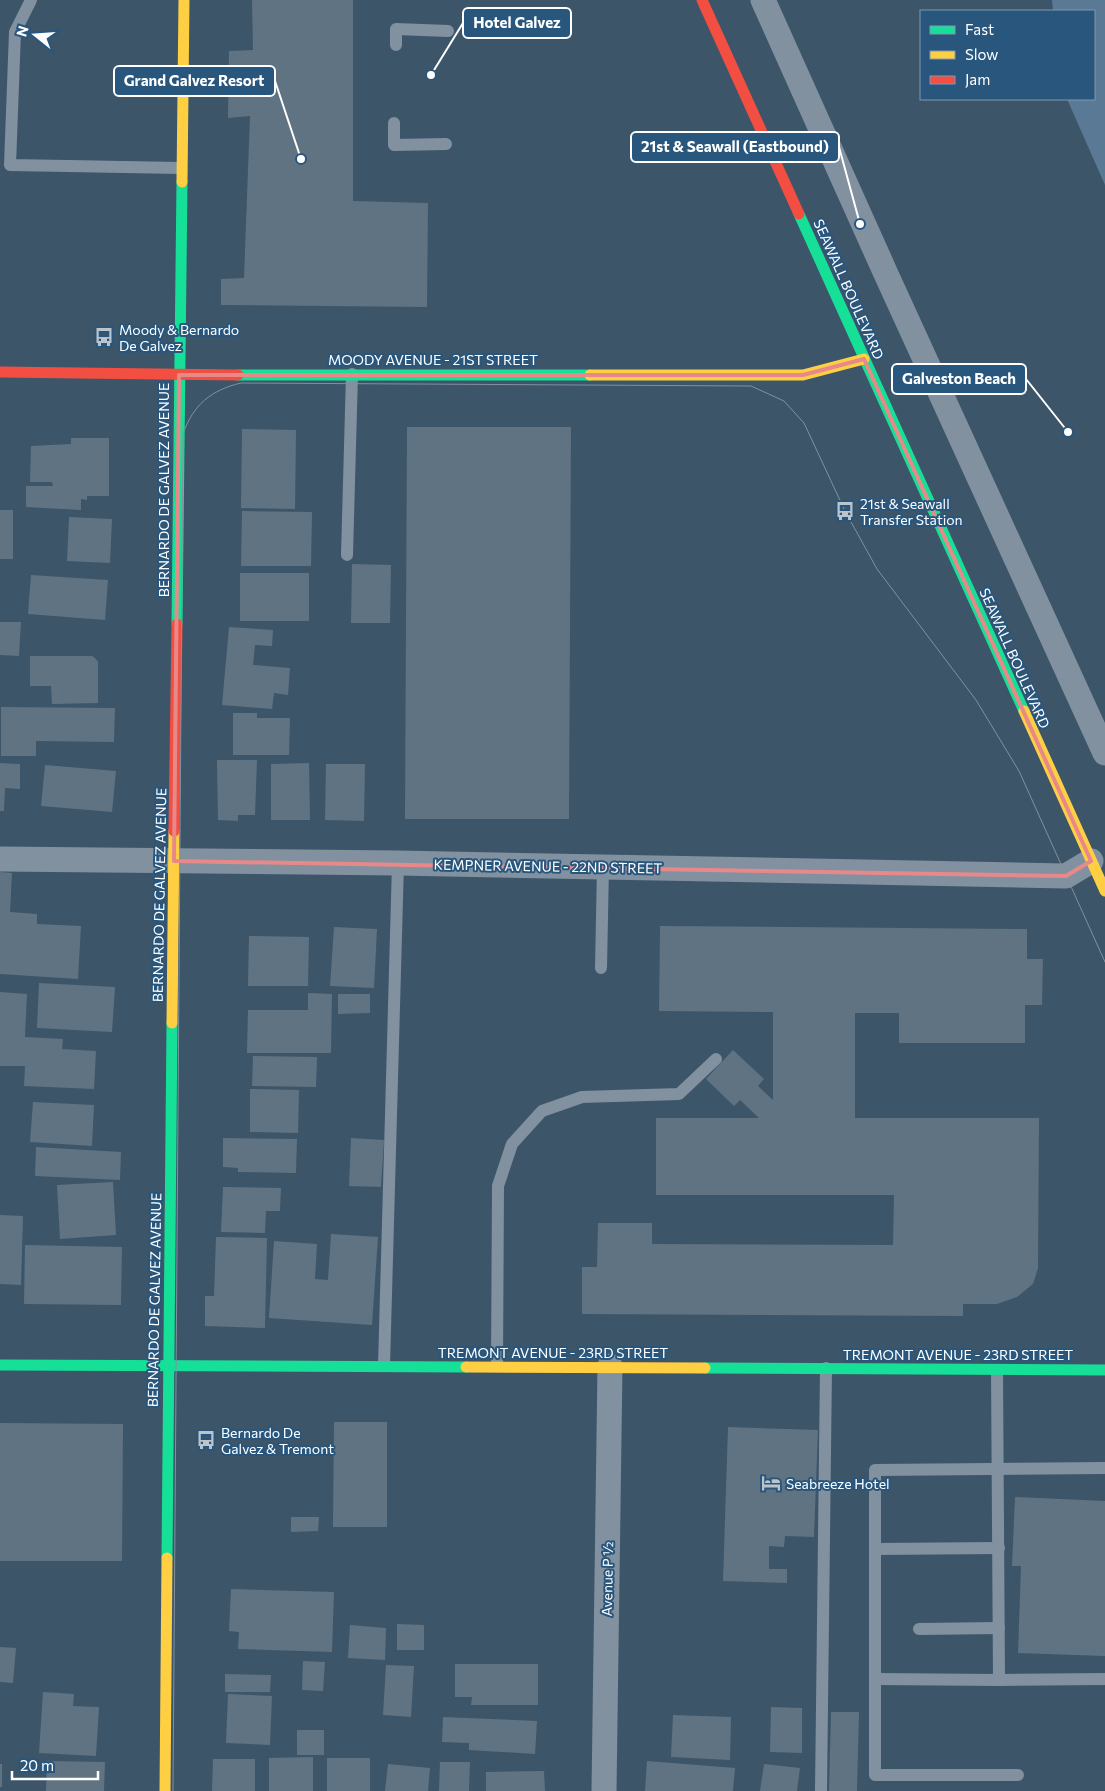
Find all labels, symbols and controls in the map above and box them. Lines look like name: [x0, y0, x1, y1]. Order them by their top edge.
callout: Hotel Galvez: [463, 8, 571, 38]
north arrow: [10, 10, 60, 60]
legend: [920, 10, 1095, 100]
text: Hotel Galvez: [473, 13, 561, 31]
text: Fast: [965, 20, 994, 38]
text: N: [12, 24, 32, 39]
text: Slow: [965, 45, 998, 63]
callout: Grand Galvez Resort: [114, 66, 275, 96]
text: Jam: [965, 70, 990, 88]
text: Grand Galvez Resort: [124, 71, 264, 89]
callout: 21st & Seawall (Eastbound): [631, 132, 839, 162]
text: 21st & Seawall (Eastbound): [641, 137, 829, 155]
street label: SEAWALL BOULEVARD: [810, 216, 888, 362]
place label: Moody & Bernardo De Galvez: [119, 321, 239, 354]
bus stop icon: Moody & Bernardo De Galvez: [93, 326, 115, 348]
street label: MOODY AVENUE - 21ST STREET: [328, 351, 538, 368]
callout: Galveston Beach: [892, 364, 1026, 394]
text: Galveston Beach: [902, 369, 1016, 387]
street label: BERNARDO DE GALVEZ AVENUE: [155, 383, 172, 597]
place label: 21st & Seawall Transfer Station: [860, 495, 963, 528]
bus stop icon: 21st & Seawall Transfer Station: [834, 500, 856, 522]
street label: SEAWALL BOULEVARD: [976, 585, 1054, 731]
street label: BERNARDO DE GALVEZ AVENUE: [149, 788, 169, 1002]
street label: KEMPNER AVENUE - 22ND STREET: [433, 856, 663, 876]
street label: BERNARDO DE GALVEZ AVENUE: [144, 1193, 164, 1407]
street label: TREMONT AVENUE - 23RD STREET: [438, 1344, 668, 1361]
street label: TREMONT AVENUE - 23RD STREET: [843, 1346, 1073, 1363]
place label: Bernardo De Galvez & Tremont: [221, 1424, 334, 1457]
bus stop icon: Bernardo De Galvez & Tremont: [195, 1429, 217, 1451]
hotel icon: Seabreeze Hotel: [760, 1472, 782, 1494]
place label: Seabreeze Hotel: [786, 1475, 890, 1492]
street label: Avenue P ½: [598, 1541, 616, 1617]
scale bar: [12, 1748, 99, 1780]
text: 20 m: [20, 1756, 54, 1774]

